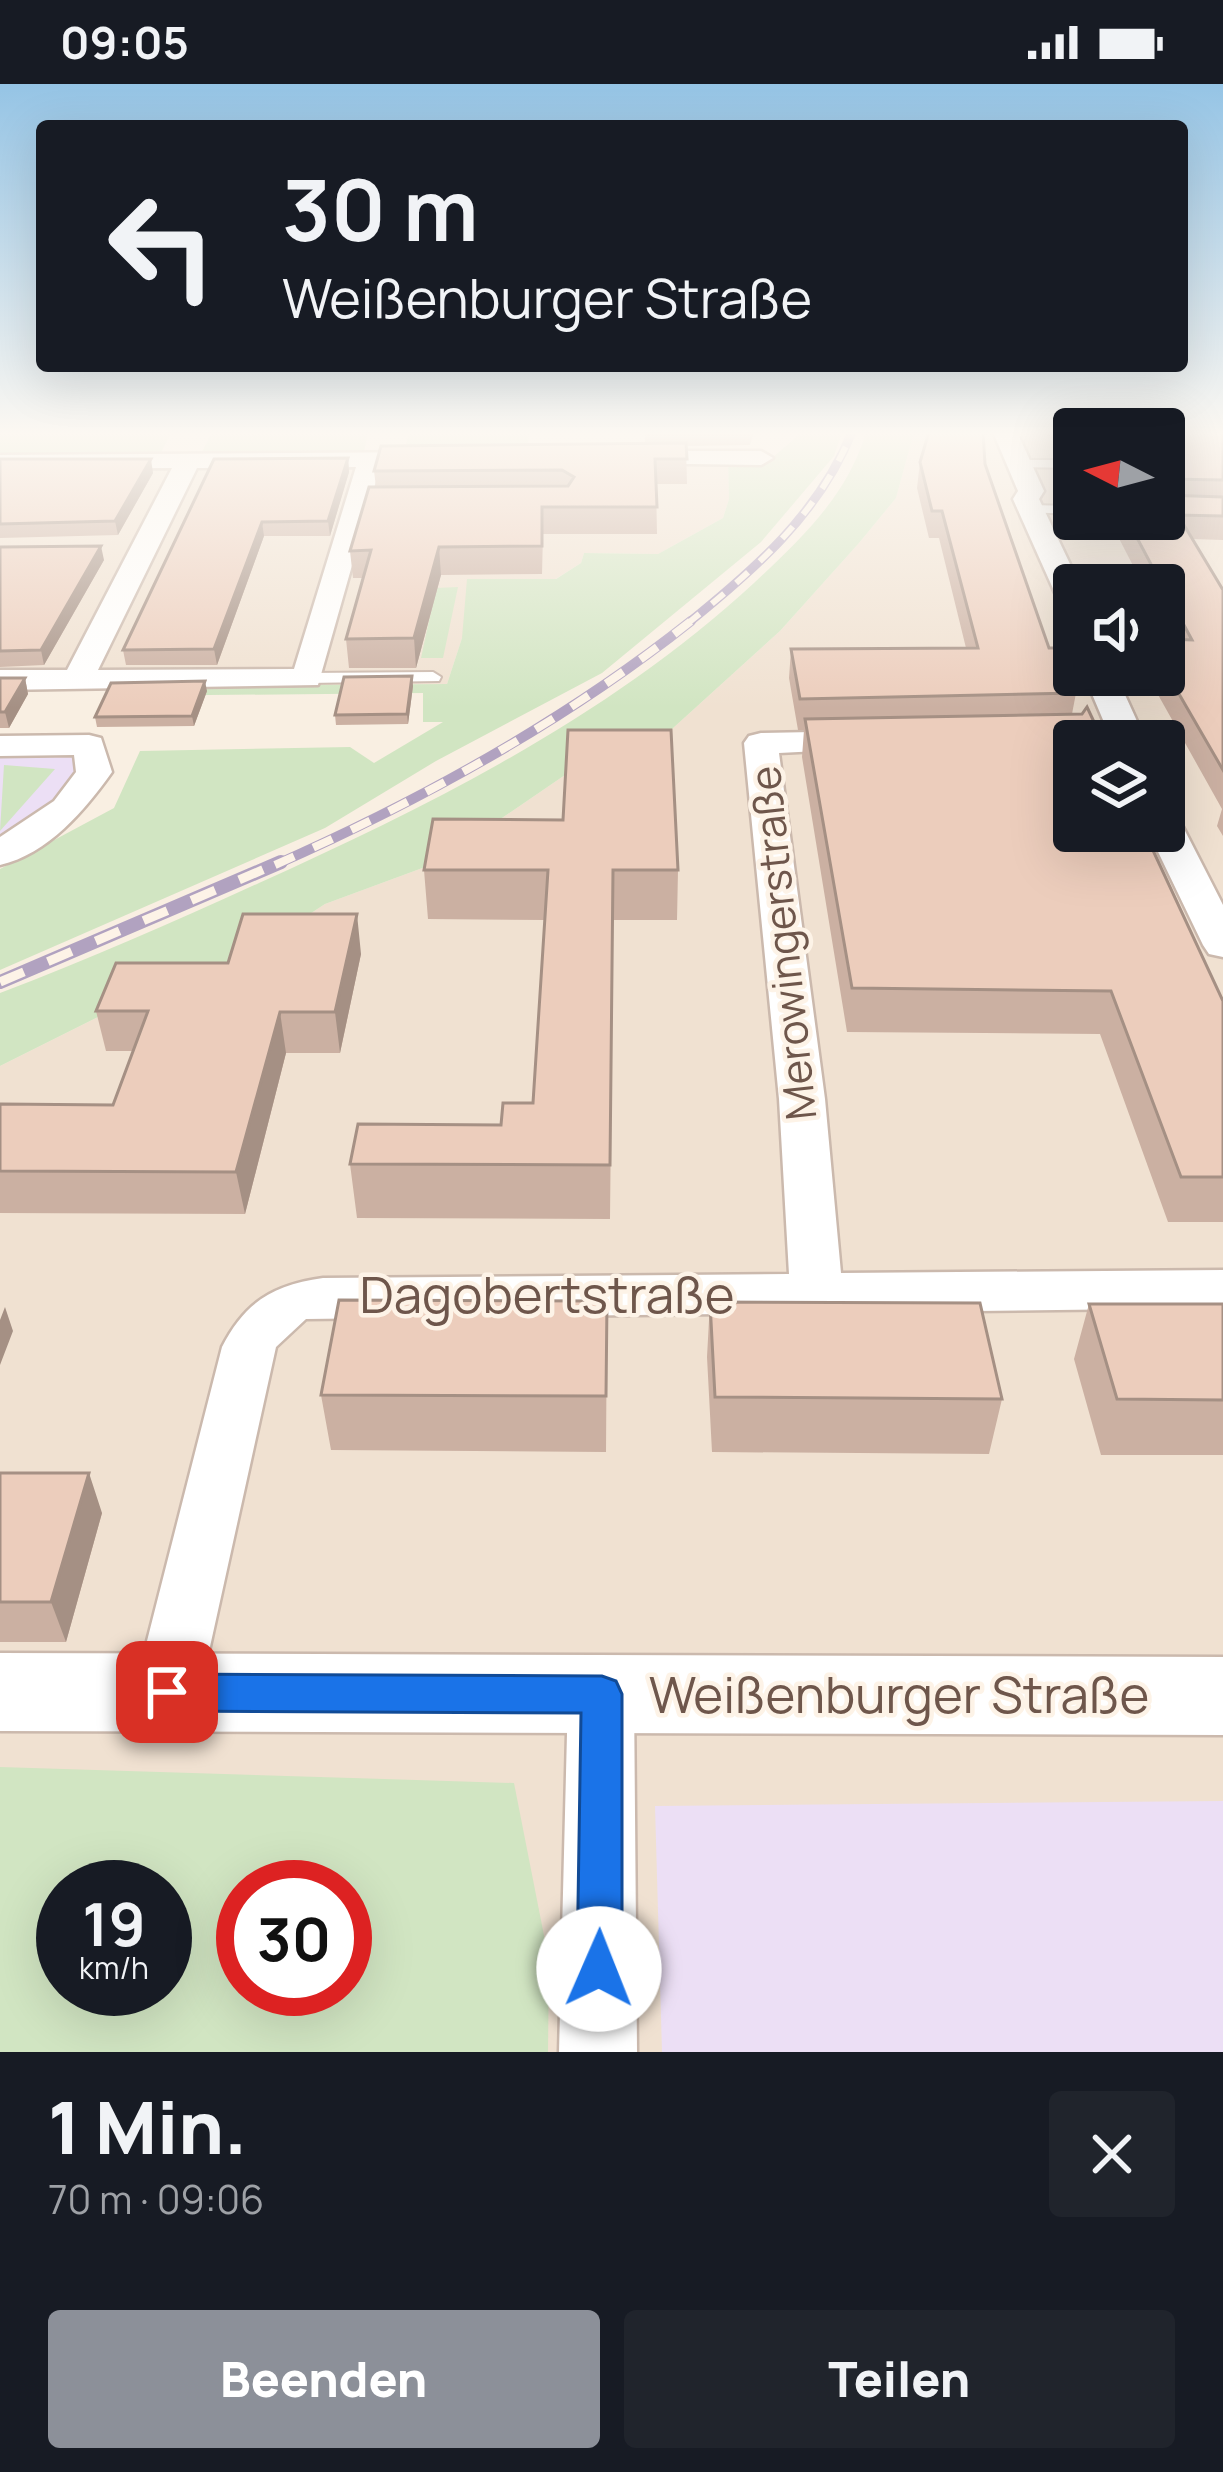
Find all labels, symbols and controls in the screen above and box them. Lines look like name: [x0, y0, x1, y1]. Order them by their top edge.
text: 09:05: [60, 11, 189, 73]
text: 30 m: [282, 151, 478, 266]
icon: left: [84, 168, 240, 324]
text: Weißenburger Straße: [282, 260, 812, 334]
north arrow: [1053, 408, 1185, 540]
map controls: [1053, 408, 1185, 852]
button: sound: [1053, 564, 1185, 696]
button: layers: [1053, 720, 1185, 852]
street label: Merowingerstraße: [735, 763, 829, 1123]
street label: Dagobertstraße: [360, 1259, 734, 1328]
pin: [116, 1641, 218, 1743]
icon: arrive: [134, 1659, 200, 1725]
street label: Weißenburger Straße: [649, 1659, 1149, 1728]
speed limit sign: 30: [216, 1860, 372, 2016]
text: 19: [82, 1882, 146, 1964]
position arrow: [536, 1906, 662, 2032]
text: km/h: [79, 1947, 149, 1988]
text: 1 Min.: [48, 2077, 247, 2176]
button: close: [1049, 2091, 1175, 2217]
text: 70 m · 09:06: [48, 2172, 264, 2226]
button: Beenden: [48, 2310, 600, 2448]
button: Teilen: [624, 2310, 1175, 2448]

